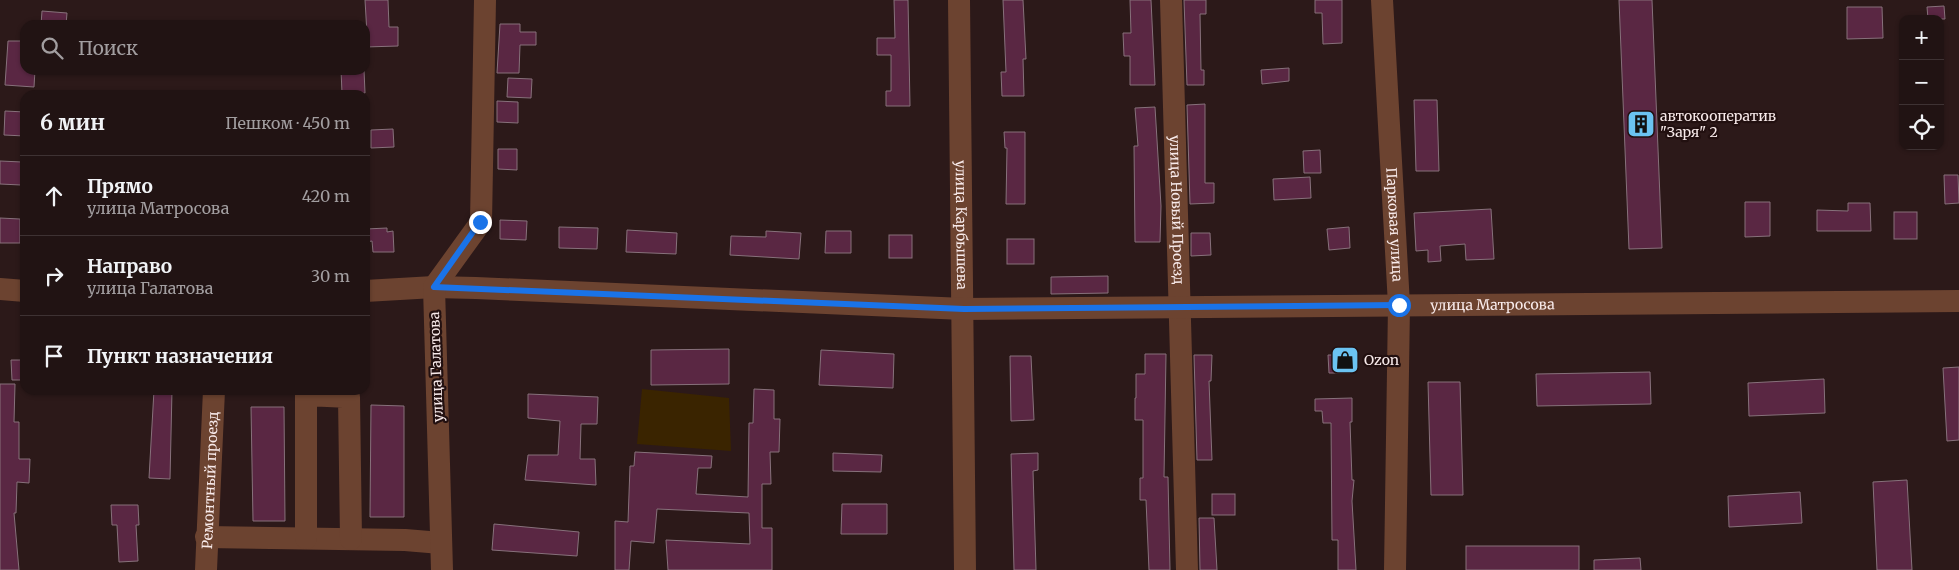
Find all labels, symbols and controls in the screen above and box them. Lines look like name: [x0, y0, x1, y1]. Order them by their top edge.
map controls: [1899, 15, 1944, 150]
button: +: [1899, 15, 1944, 60]
search box: [20, 20, 370, 75]
icon: search: [38, 34, 66, 62]
text: Поиск: [78, 36, 138, 60]
button: −: [1899, 60, 1944, 105]
button: locate: [1899, 105, 1944, 150]
place label: автокооператив "Заря" 2: [1660, 107, 1776, 141]
text: 6 мин: [40, 109, 105, 136]
building icon: автокооператив "Заря" 2: [1626, 109, 1656, 139]
text: Пешком · 450 m: [225, 113, 350, 133]
street label: улица Новый Проезд: [1166, 135, 1188, 285]
street label: улица Карбышева: [952, 160, 971, 290]
street label: Парковая улица: [1382, 167, 1407, 283]
text: Прямо: [87, 174, 153, 198]
icon: ahead: [40, 182, 68, 210]
text: 420 m: [302, 186, 350, 206]
text: улица Матросова: [87, 198, 229, 218]
route end: [469, 211, 492, 234]
text: Направо: [87, 254, 172, 278]
icon: right: [40, 262, 68, 290]
text: 30 m: [311, 266, 350, 286]
text: улица Галатова: [87, 278, 213, 298]
route start: [1388, 294, 1411, 317]
street label: улица Матросова: [1430, 295, 1555, 314]
street label: улица Галатова: [425, 311, 447, 423]
icon: arrive: [40, 342, 68, 370]
text: Пункт назначения: [87, 344, 273, 368]
shop icon: Ozon: [1330, 345, 1360, 375]
place label: Ozon: [1364, 351, 1399, 369]
street label: Ремонтный проезд: [198, 411, 222, 549]

